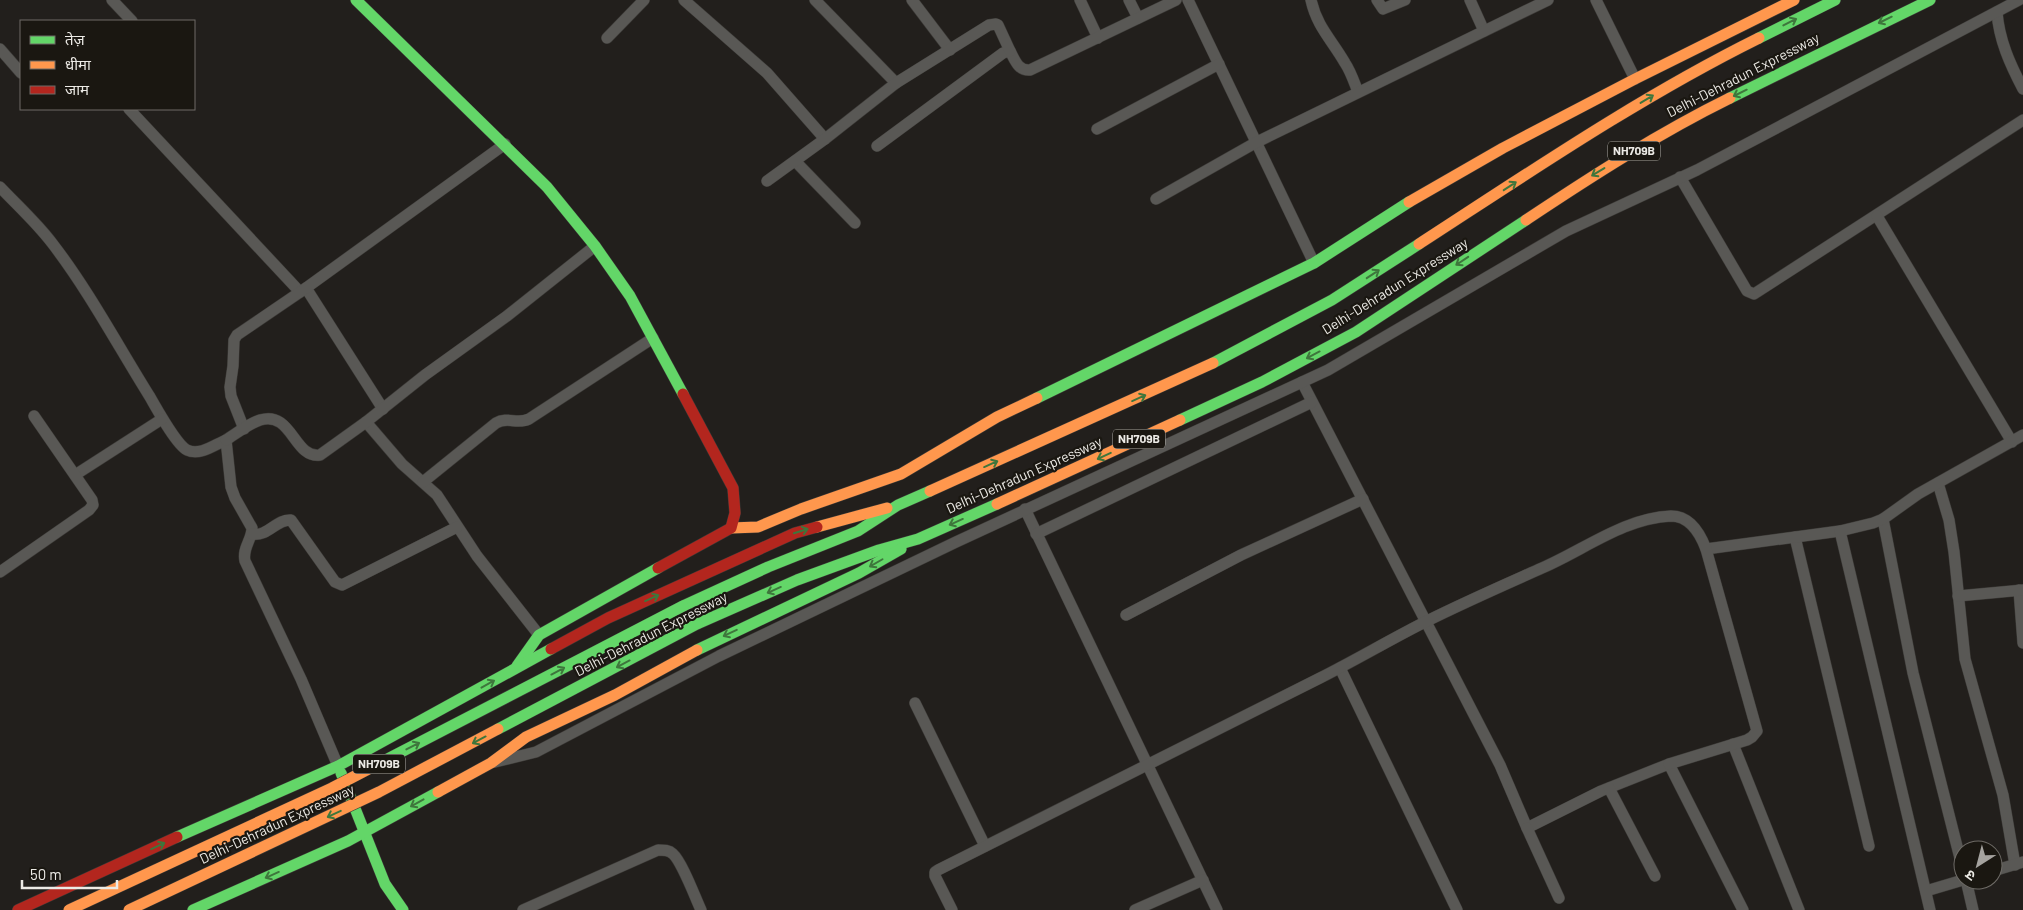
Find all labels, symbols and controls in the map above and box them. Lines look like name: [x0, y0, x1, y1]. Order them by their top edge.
one-way arrow: [1878, 16, 1893, 26]
one-way arrow: [1782, 17, 1797, 26]
legend: [20, 20, 195, 110]
street label: Delhi-Dehradun Expressway: [1664, 28, 1822, 120]
text: तेज़: [65, 30, 86, 48]
text: धीमा: [65, 55, 92, 73]
text: जाम: [65, 80, 90, 98]
one-way arrow: [1733, 89, 1748, 98]
one-way arrow: [1640, 94, 1654, 104]
road number: NH709B: [1608, 142, 1660, 160]
one-way arrow: [1592, 168, 1606, 178]
one-way arrow: [1502, 180, 1516, 190]
street label: Delhi-Dehradun Expressway: [1319, 233, 1471, 338]
one-way arrow: [1456, 257, 1470, 267]
one-way arrow: [1366, 268, 1380, 279]
one-way arrow: [1306, 351, 1321, 360]
one-way arrow: [1131, 392, 1146, 402]
road number: NH709B: [1113, 429, 1165, 448]
street label: Delhi-Dehradun Expressway: [943, 432, 1105, 517]
one-way arrow: [1097, 451, 1112, 461]
one-way arrow: [983, 459, 998, 469]
one-way arrow: [949, 518, 964, 528]
one-way arrow: [792, 526, 808, 536]
one-way arrow: [870, 559, 884, 569]
one-way arrow: [767, 586, 782, 596]
street label: Delhi-Dehradun Expressway: [572, 587, 730, 679]
one-way arrow: [644, 592, 659, 602]
one-way arrow: [723, 629, 738, 639]
one-way arrow: [616, 659, 630, 669]
one-way arrow: [550, 666, 565, 676]
one-way arrow: [481, 678, 495, 688]
one-way arrow: [472, 736, 487, 745]
one-way arrow: [406, 741, 421, 751]
road number: NH709B: [353, 754, 405, 774]
street label: Delhi-Dehradun Expressway: [197, 780, 357, 867]
one-way arrow: [410, 798, 425, 808]
one-way arrow: [327, 809, 342, 819]
north arrow: [1953, 840, 2003, 890]
one-way arrow: [150, 841, 165, 851]
scale bar: [22, 858, 118, 890]
text: 50 m: [30, 865, 62, 883]
text: उ: [1961, 866, 1978, 885]
one-way arrow: [265, 870, 280, 880]

